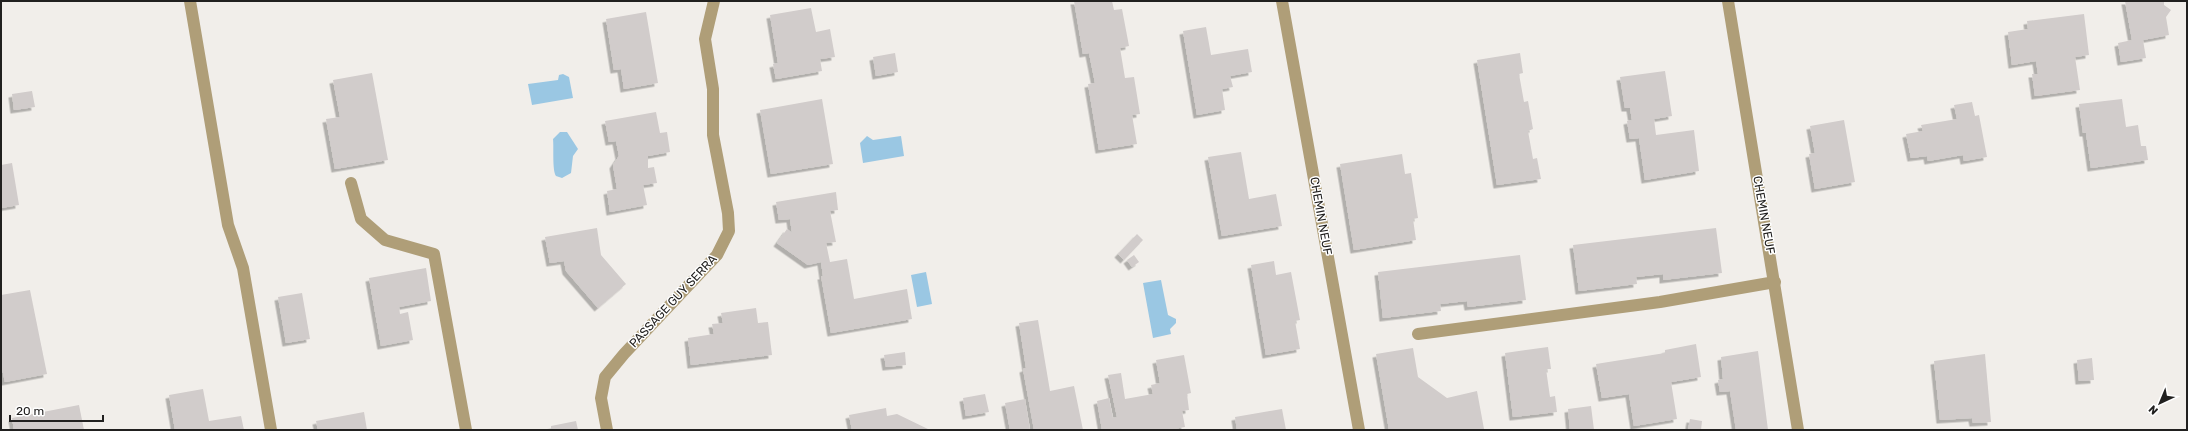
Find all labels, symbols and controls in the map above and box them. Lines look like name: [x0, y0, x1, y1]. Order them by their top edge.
street label: CHEMIN NEUF: [1750, 175, 1778, 255]
street label: CHEMIN NEUF: [1307, 176, 1335, 256]
street label: PASSAGE GUY SERRA: [626, 252, 720, 350]
north arrow: [2140, 383, 2180, 423]
scale bar: [10, 397, 103, 423]
text: N: [2146, 402, 2161, 417]
text: 20 m: [16, 404, 44, 418]

